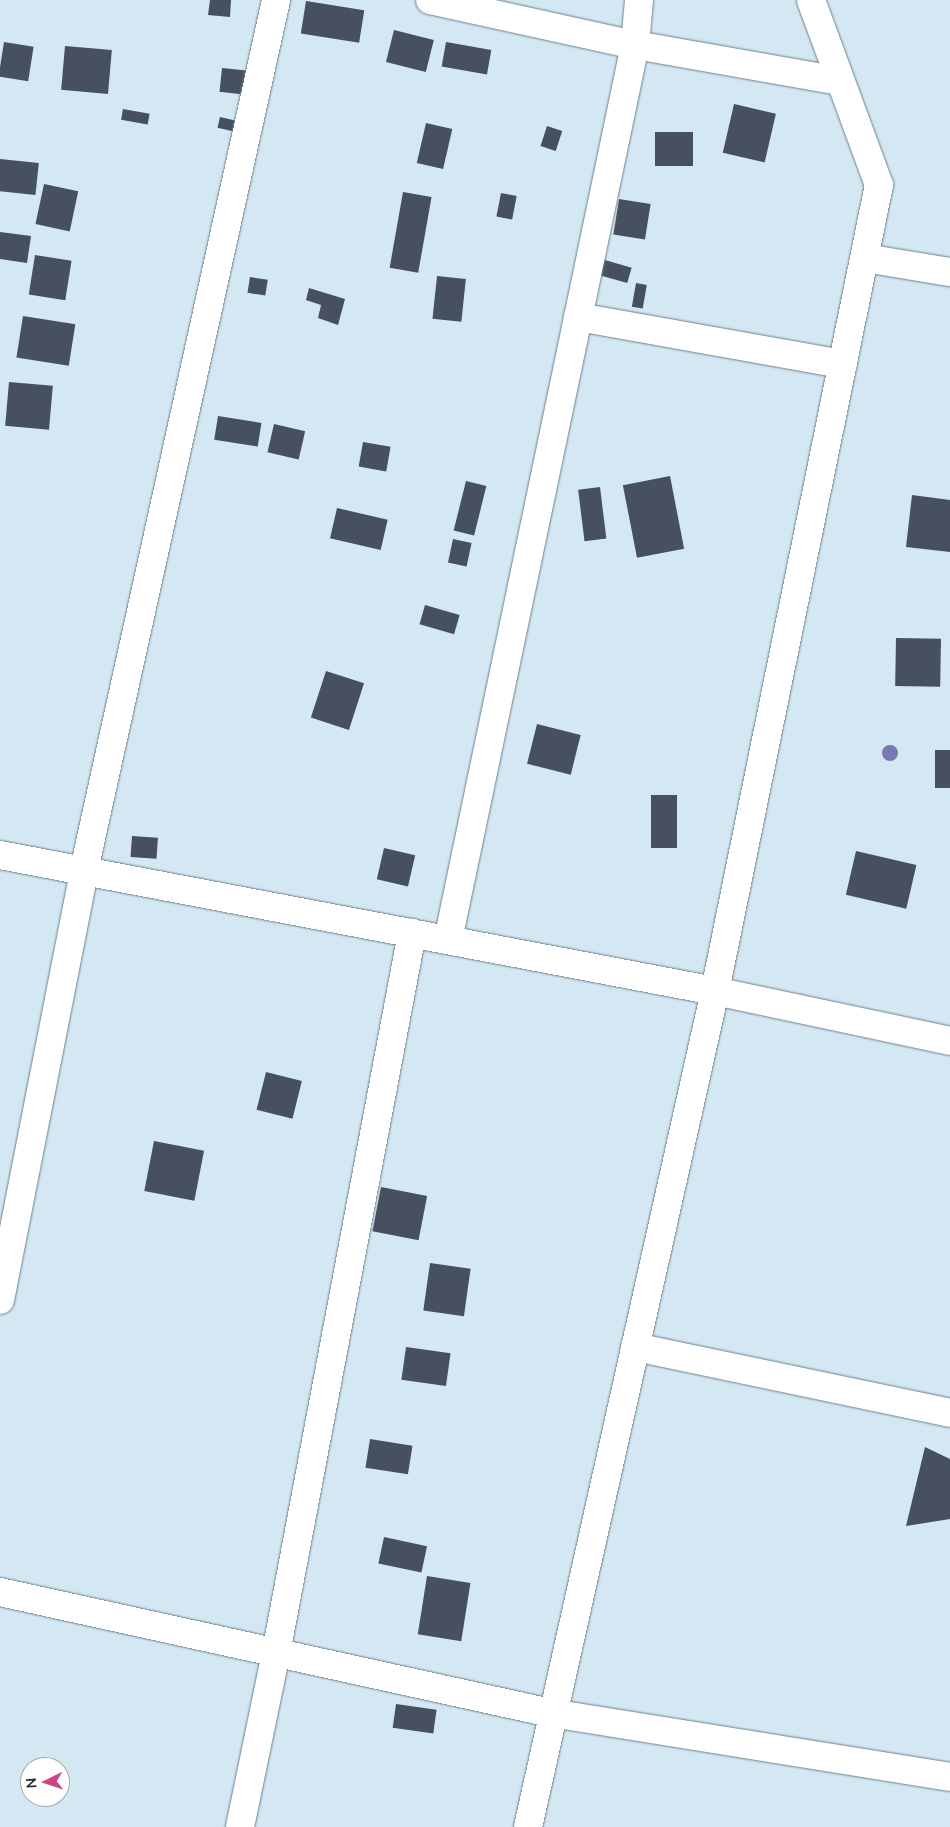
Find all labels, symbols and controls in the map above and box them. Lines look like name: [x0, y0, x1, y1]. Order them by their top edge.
north arrow: [20, 1757, 70, 1807]
text: N: [22, 1777, 40, 1789]

